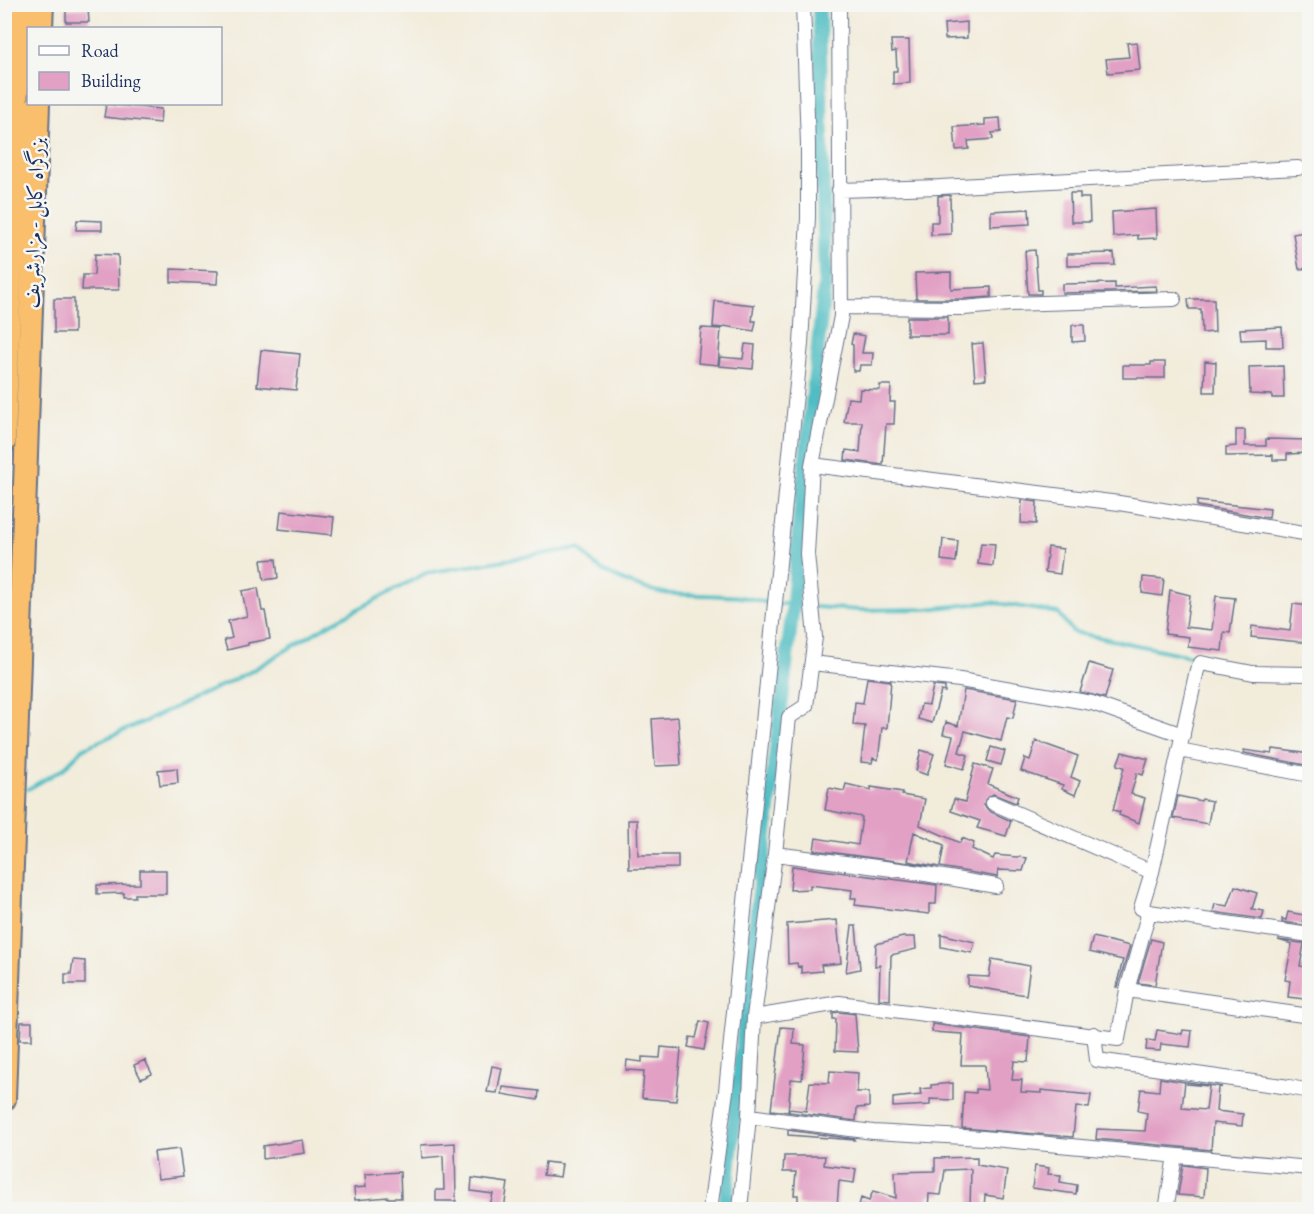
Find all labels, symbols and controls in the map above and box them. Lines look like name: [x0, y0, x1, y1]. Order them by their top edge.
legend: [27, 27, 222, 105]
text: Road: [81, 39, 120, 62]
text: Building: [81, 69, 141, 92]
street label: بزرگراه کابل - مزارشریف: [17, 137, 52, 309]

